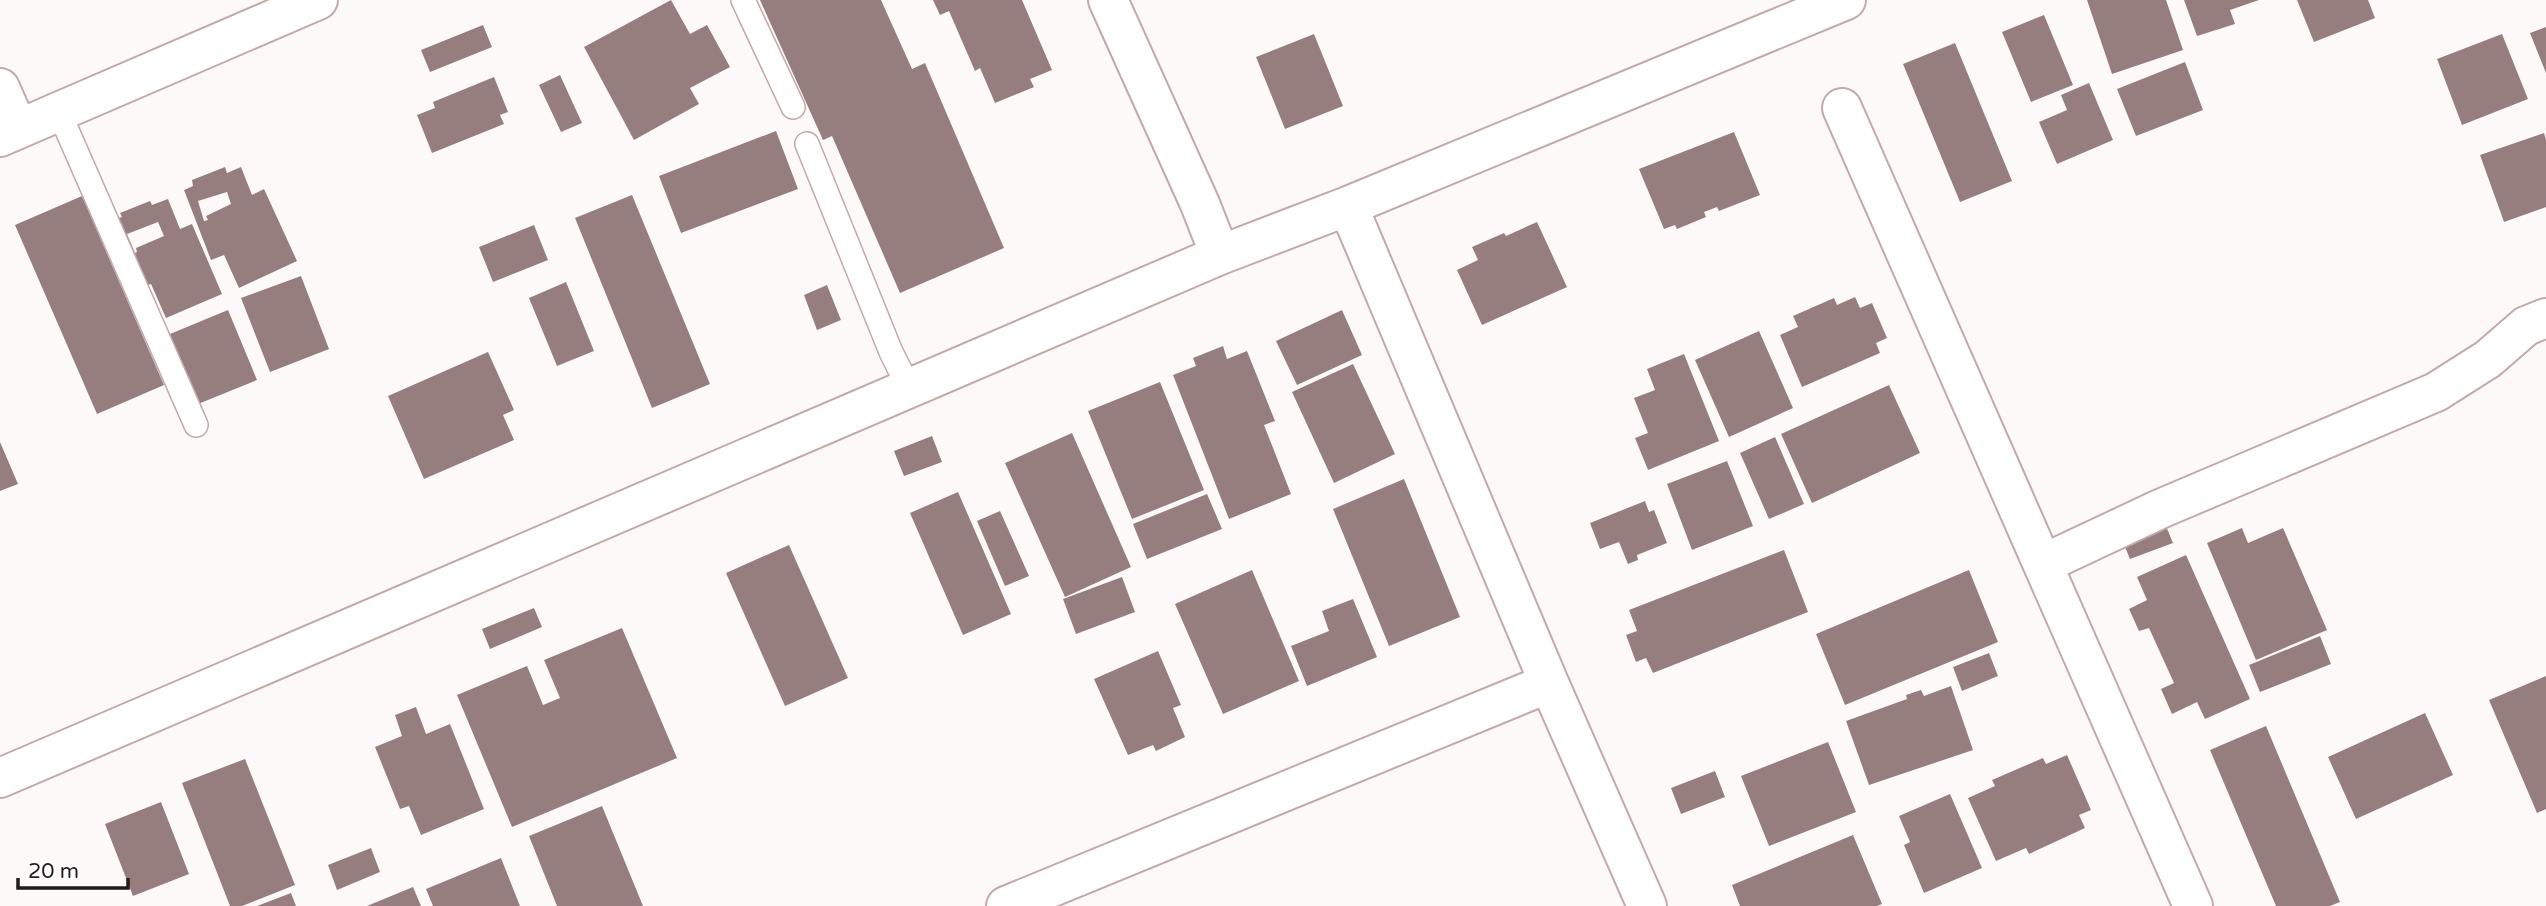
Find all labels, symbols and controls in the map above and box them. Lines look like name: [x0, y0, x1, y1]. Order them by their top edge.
scale bar: [18, 846, 128, 890]
text: 20 m: [28, 859, 79, 884]

